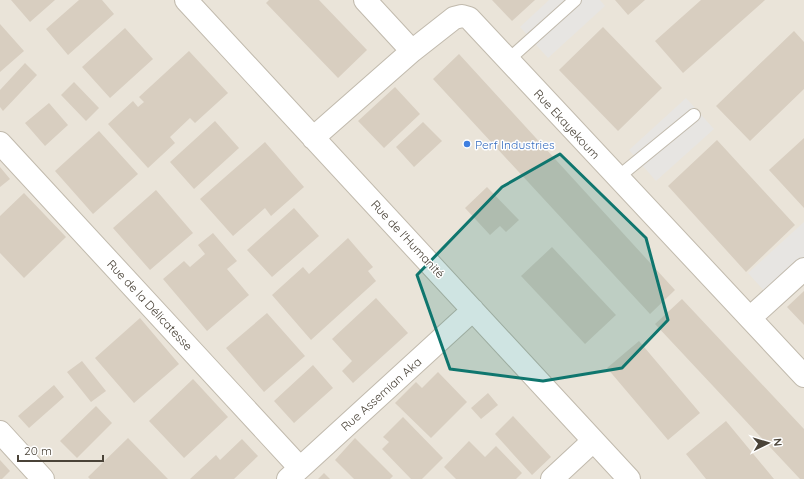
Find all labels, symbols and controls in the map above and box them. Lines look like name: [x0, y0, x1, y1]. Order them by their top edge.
street label: Rue Ekayekoum: [531, 86, 603, 162]
place label: Perf Industries: [475, 137, 555, 152]
marker: Perf Industries: [462, 139, 472, 149]
street label: Rue de l'Humanité: [368, 197, 448, 281]
street label: Rue de la Délicatesse: [104, 257, 196, 354]
street label: Rue Assemian Aka: [338, 354, 424, 434]
north arrow: [748, 423, 788, 463]
scale bar: [18, 437, 103, 463]
text: N: [771, 437, 785, 447]
text: 20 m: [24, 443, 52, 458]

